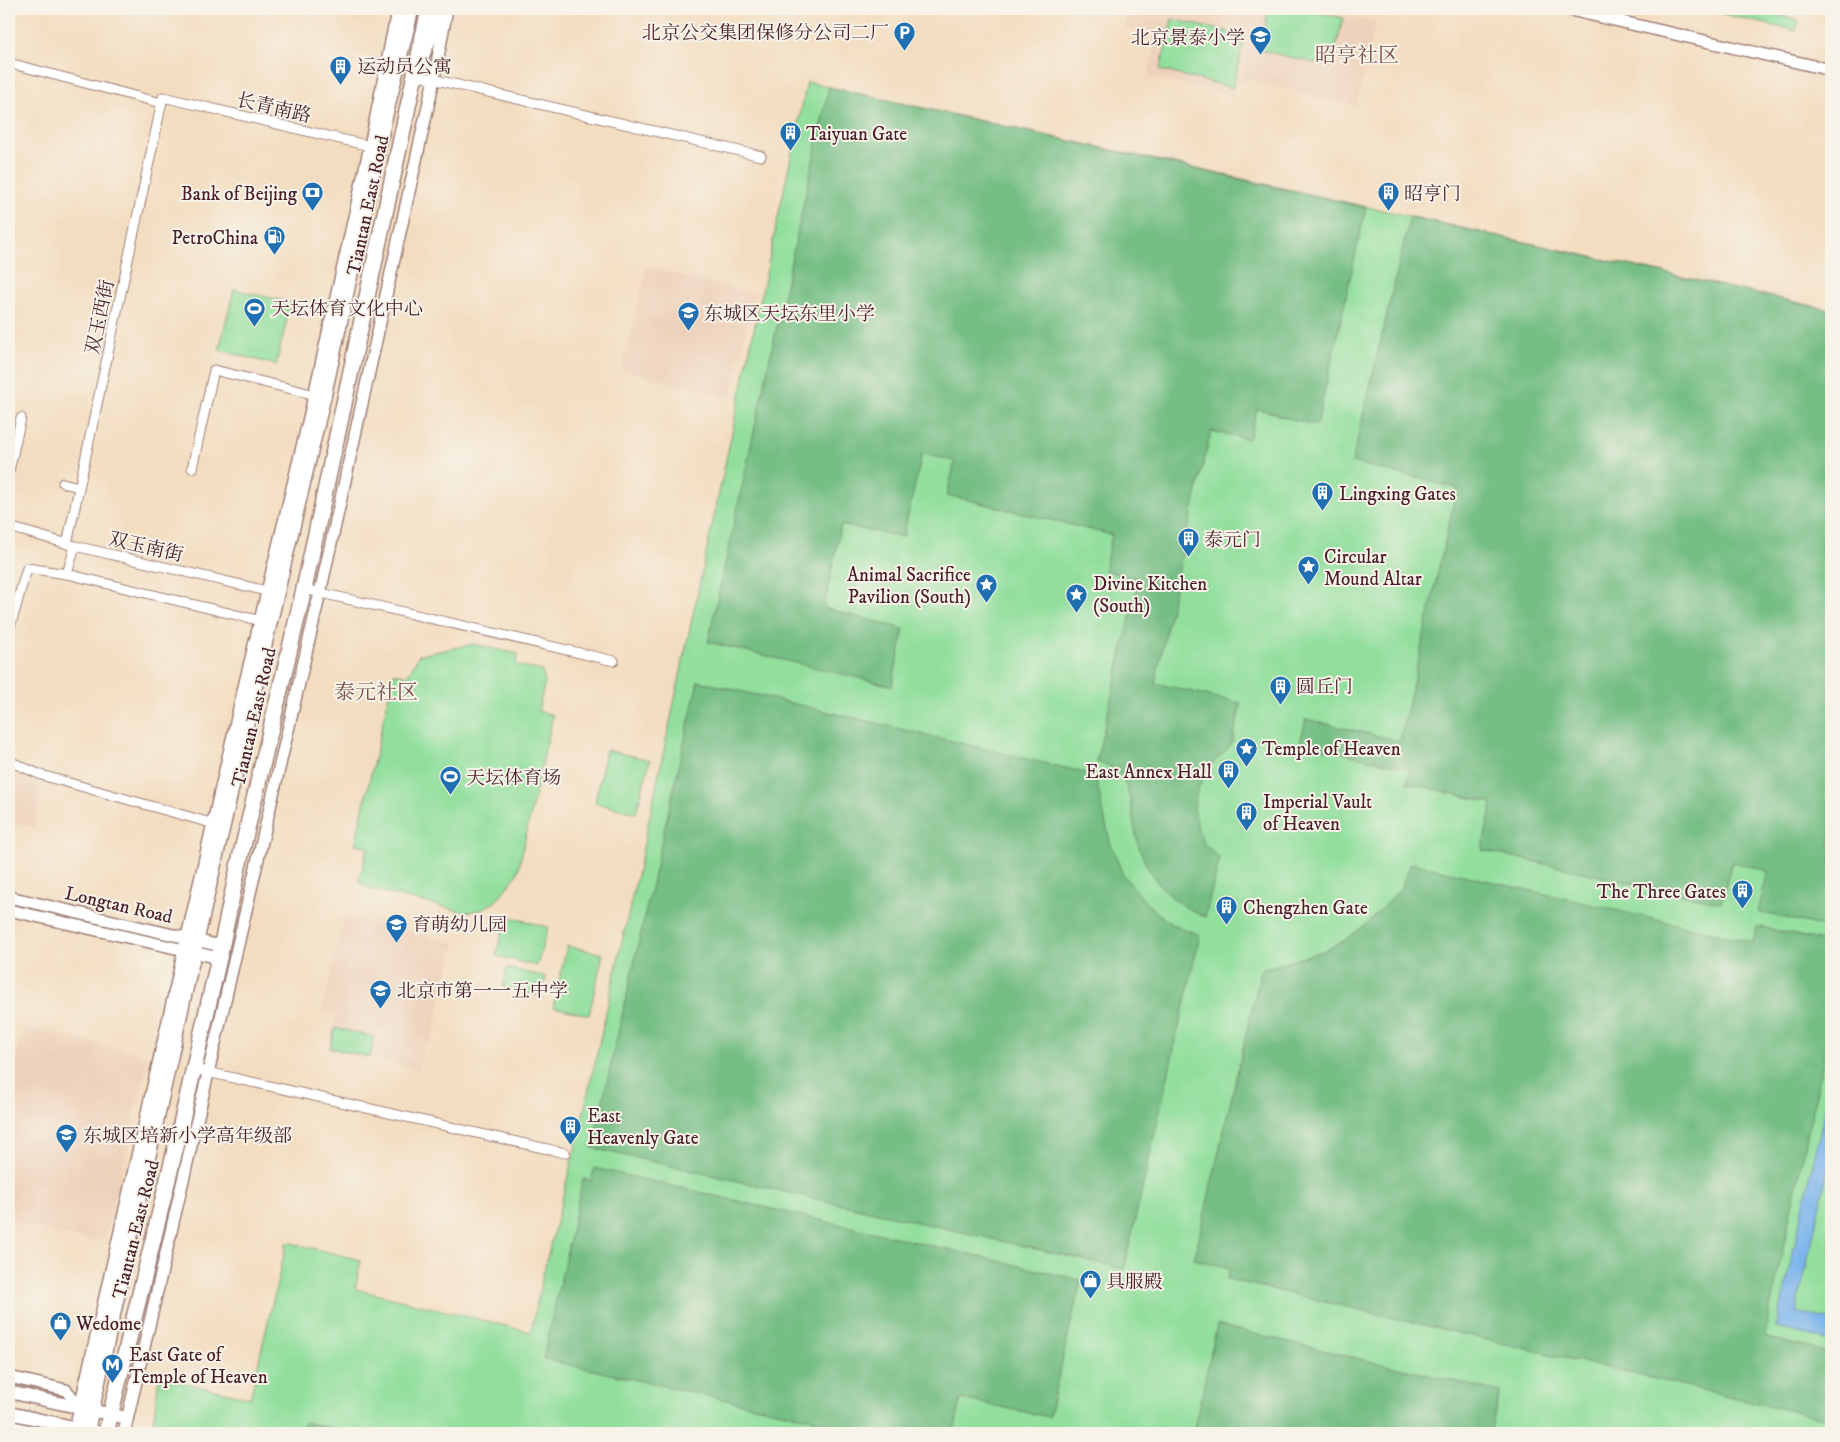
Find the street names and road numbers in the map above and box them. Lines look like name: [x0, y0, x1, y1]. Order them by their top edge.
street label: 长青南路: [234, 89, 313, 128]
street label: Tiantan East Road: [342, 133, 395, 277]
street label: 双玉西街: [81, 278, 120, 357]
street label: 双玉南街: [106, 528, 185, 567]
street label: Tiantan East Road: [227, 645, 282, 789]
street label: Longtan Road: [63, 882, 175, 929]
street label: Tiantan East Road: [108, 1157, 165, 1301]

